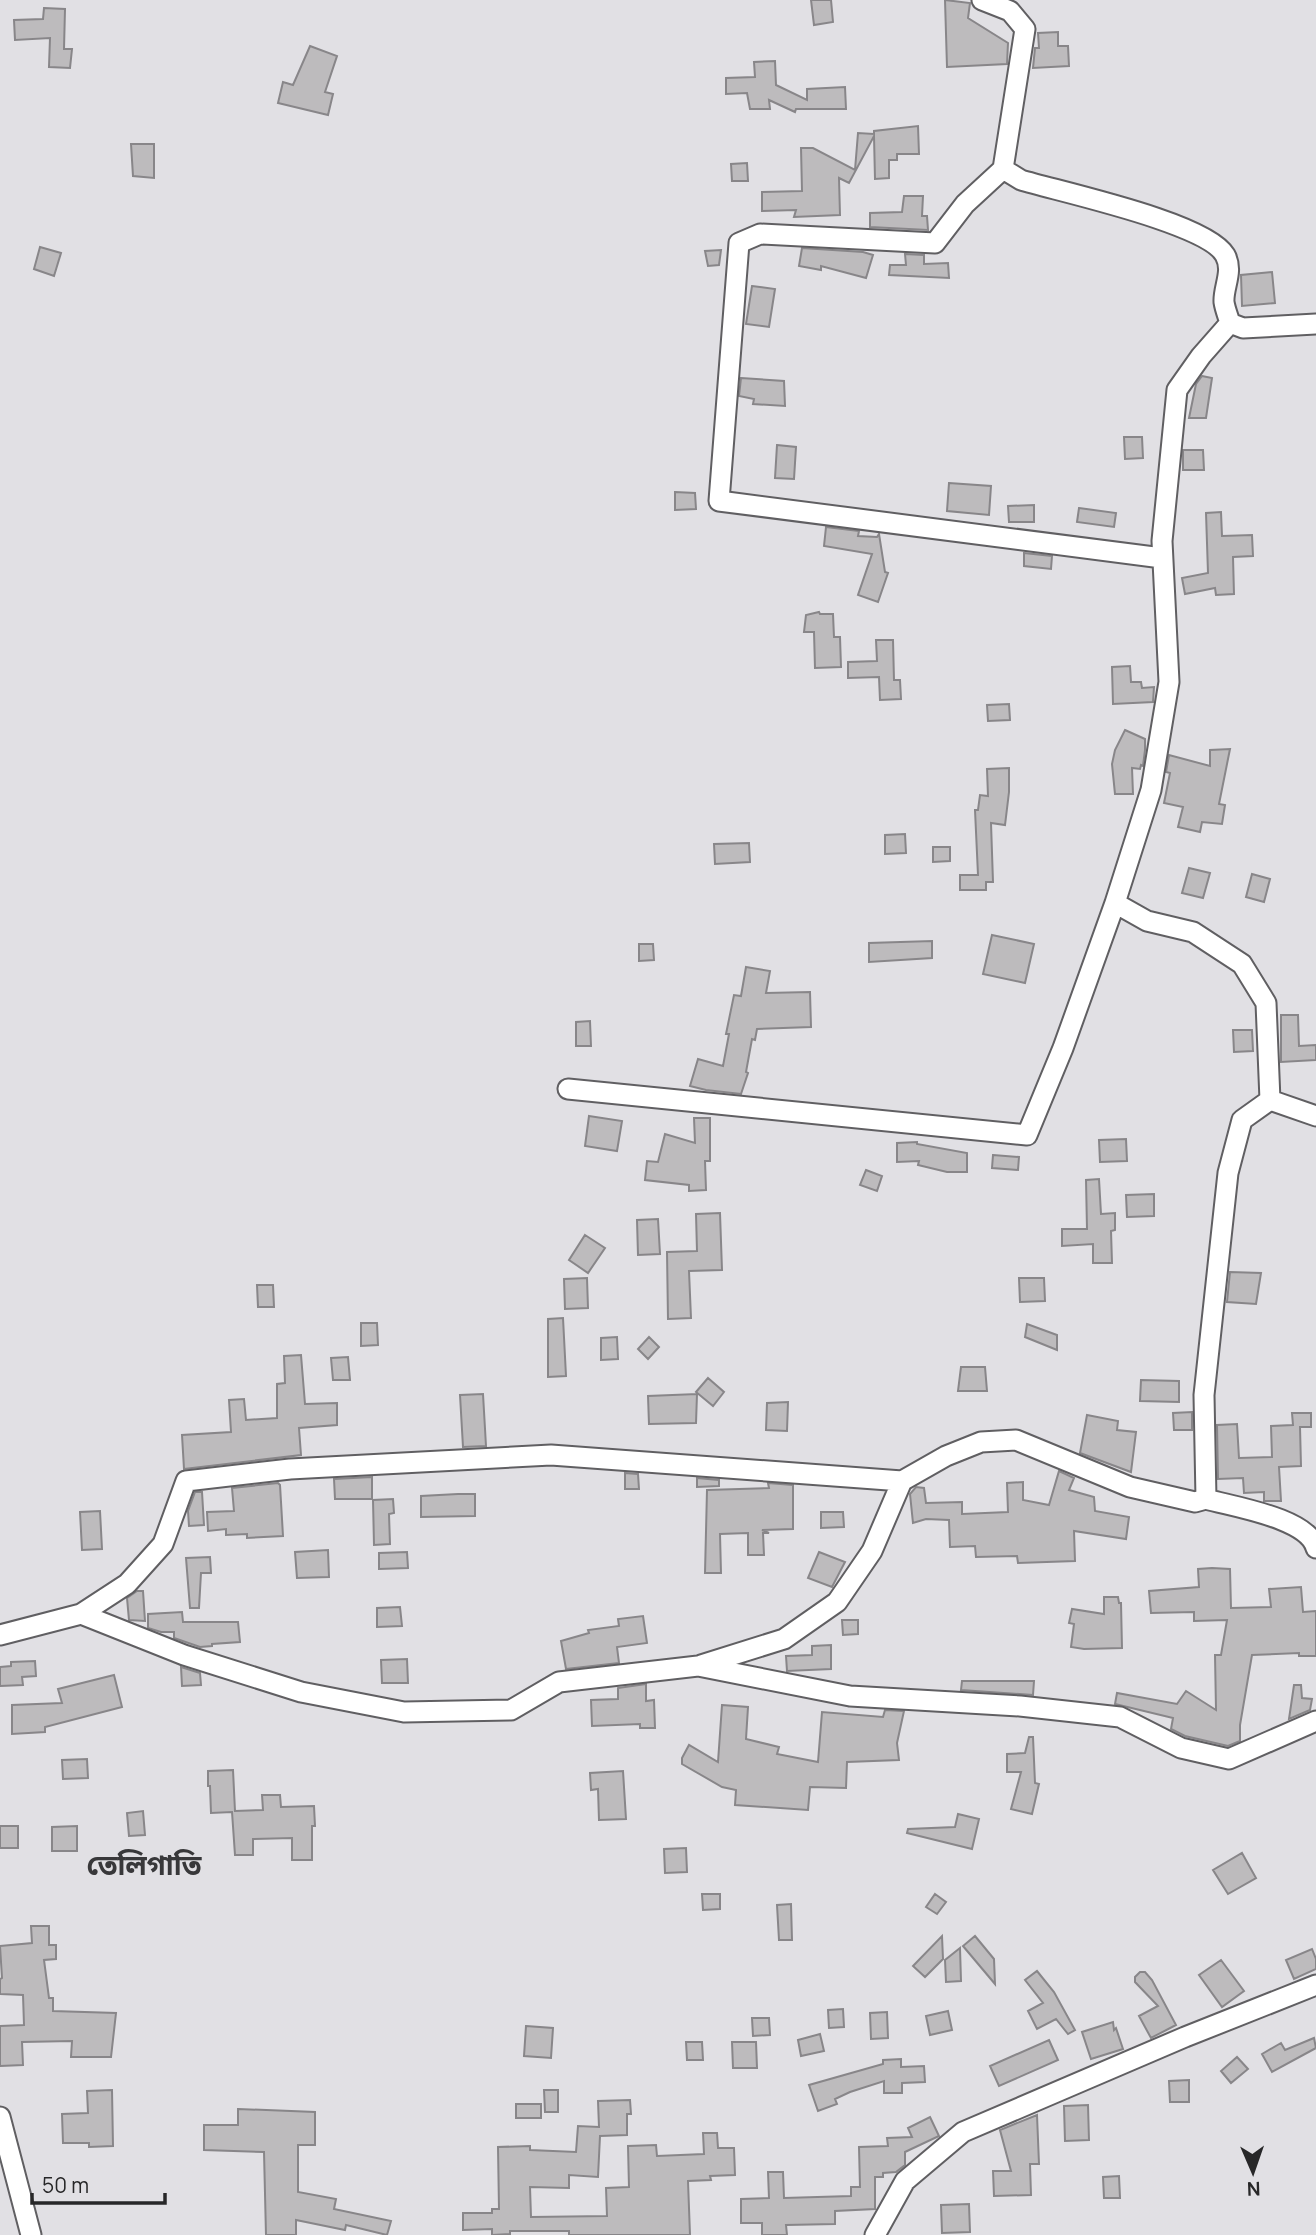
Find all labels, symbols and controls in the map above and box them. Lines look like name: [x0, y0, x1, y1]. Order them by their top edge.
district label: তেলিগাতি: [87, 1845, 202, 1883]
north arrow: [1218, 2137, 1288, 2207]
scale bar: [32, 2162, 164, 2206]
text: 50 m: [42, 2171, 89, 2199]
text: N: [1246, 2176, 1261, 2202]

